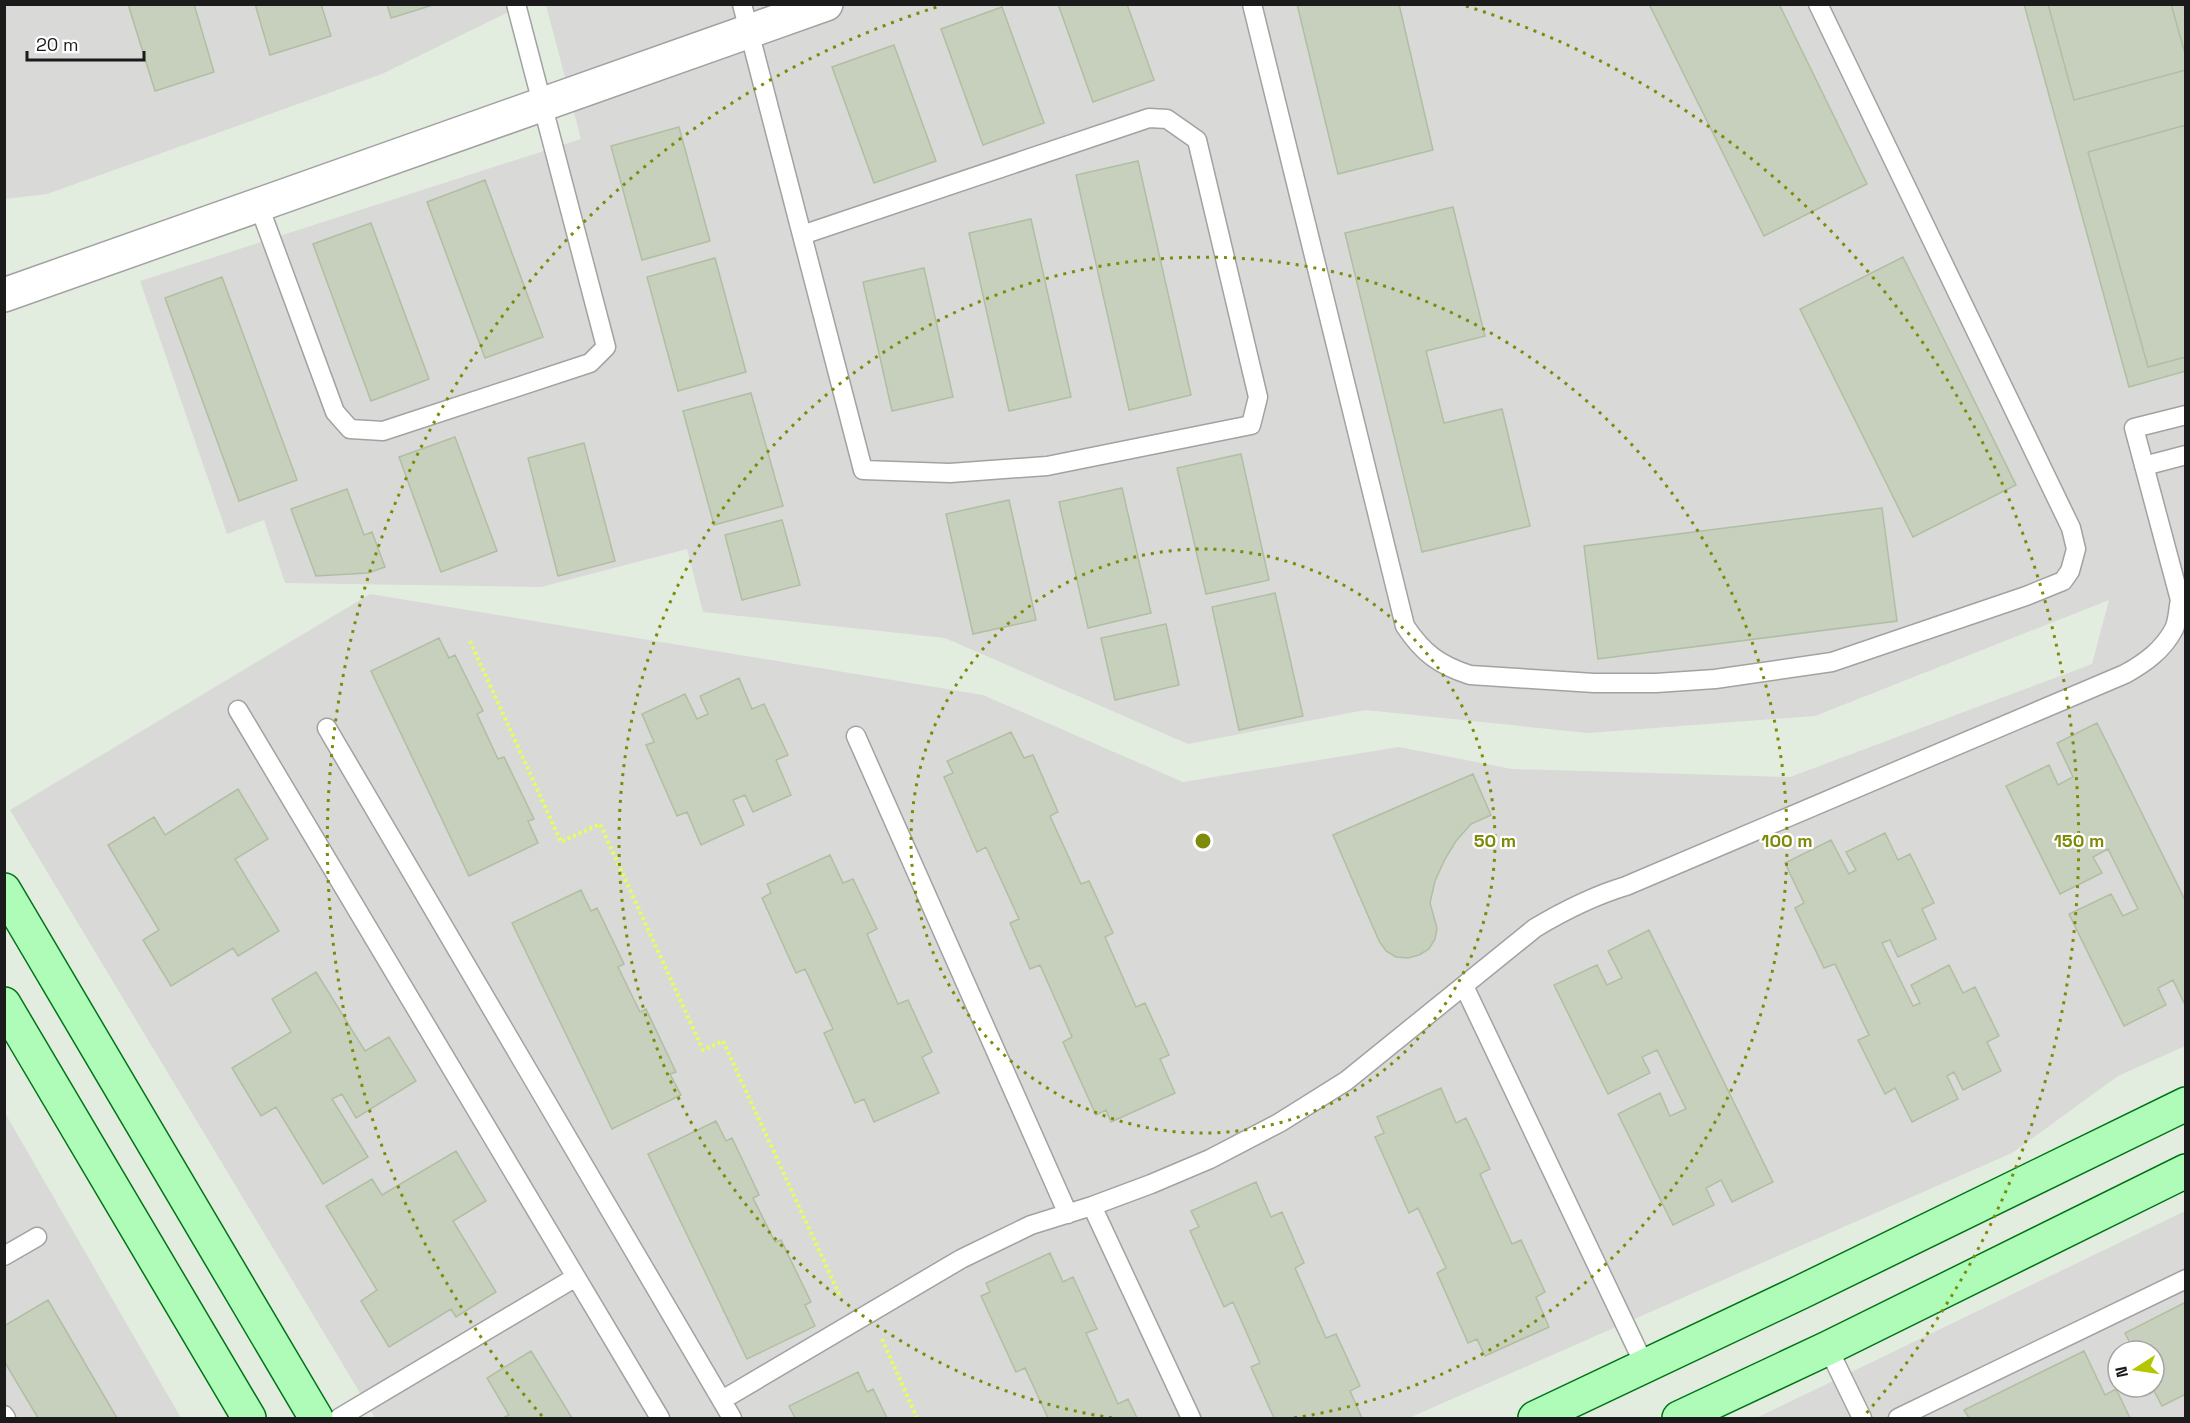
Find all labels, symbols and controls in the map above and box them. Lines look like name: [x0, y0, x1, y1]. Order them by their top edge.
scale bar: [27, 24, 144, 62]
text: 20 m: [36, 33, 79, 56]
text: 50 m: [1474, 829, 1516, 852]
text: 100 m: [1761, 829, 1813, 852]
text: 150 m: [2054, 829, 2104, 852]
centre of rings: [1193, 831, 1213, 851]
north arrow: [2106, 1339, 2166, 1399]
text: N: [2110, 1365, 2133, 1379]

